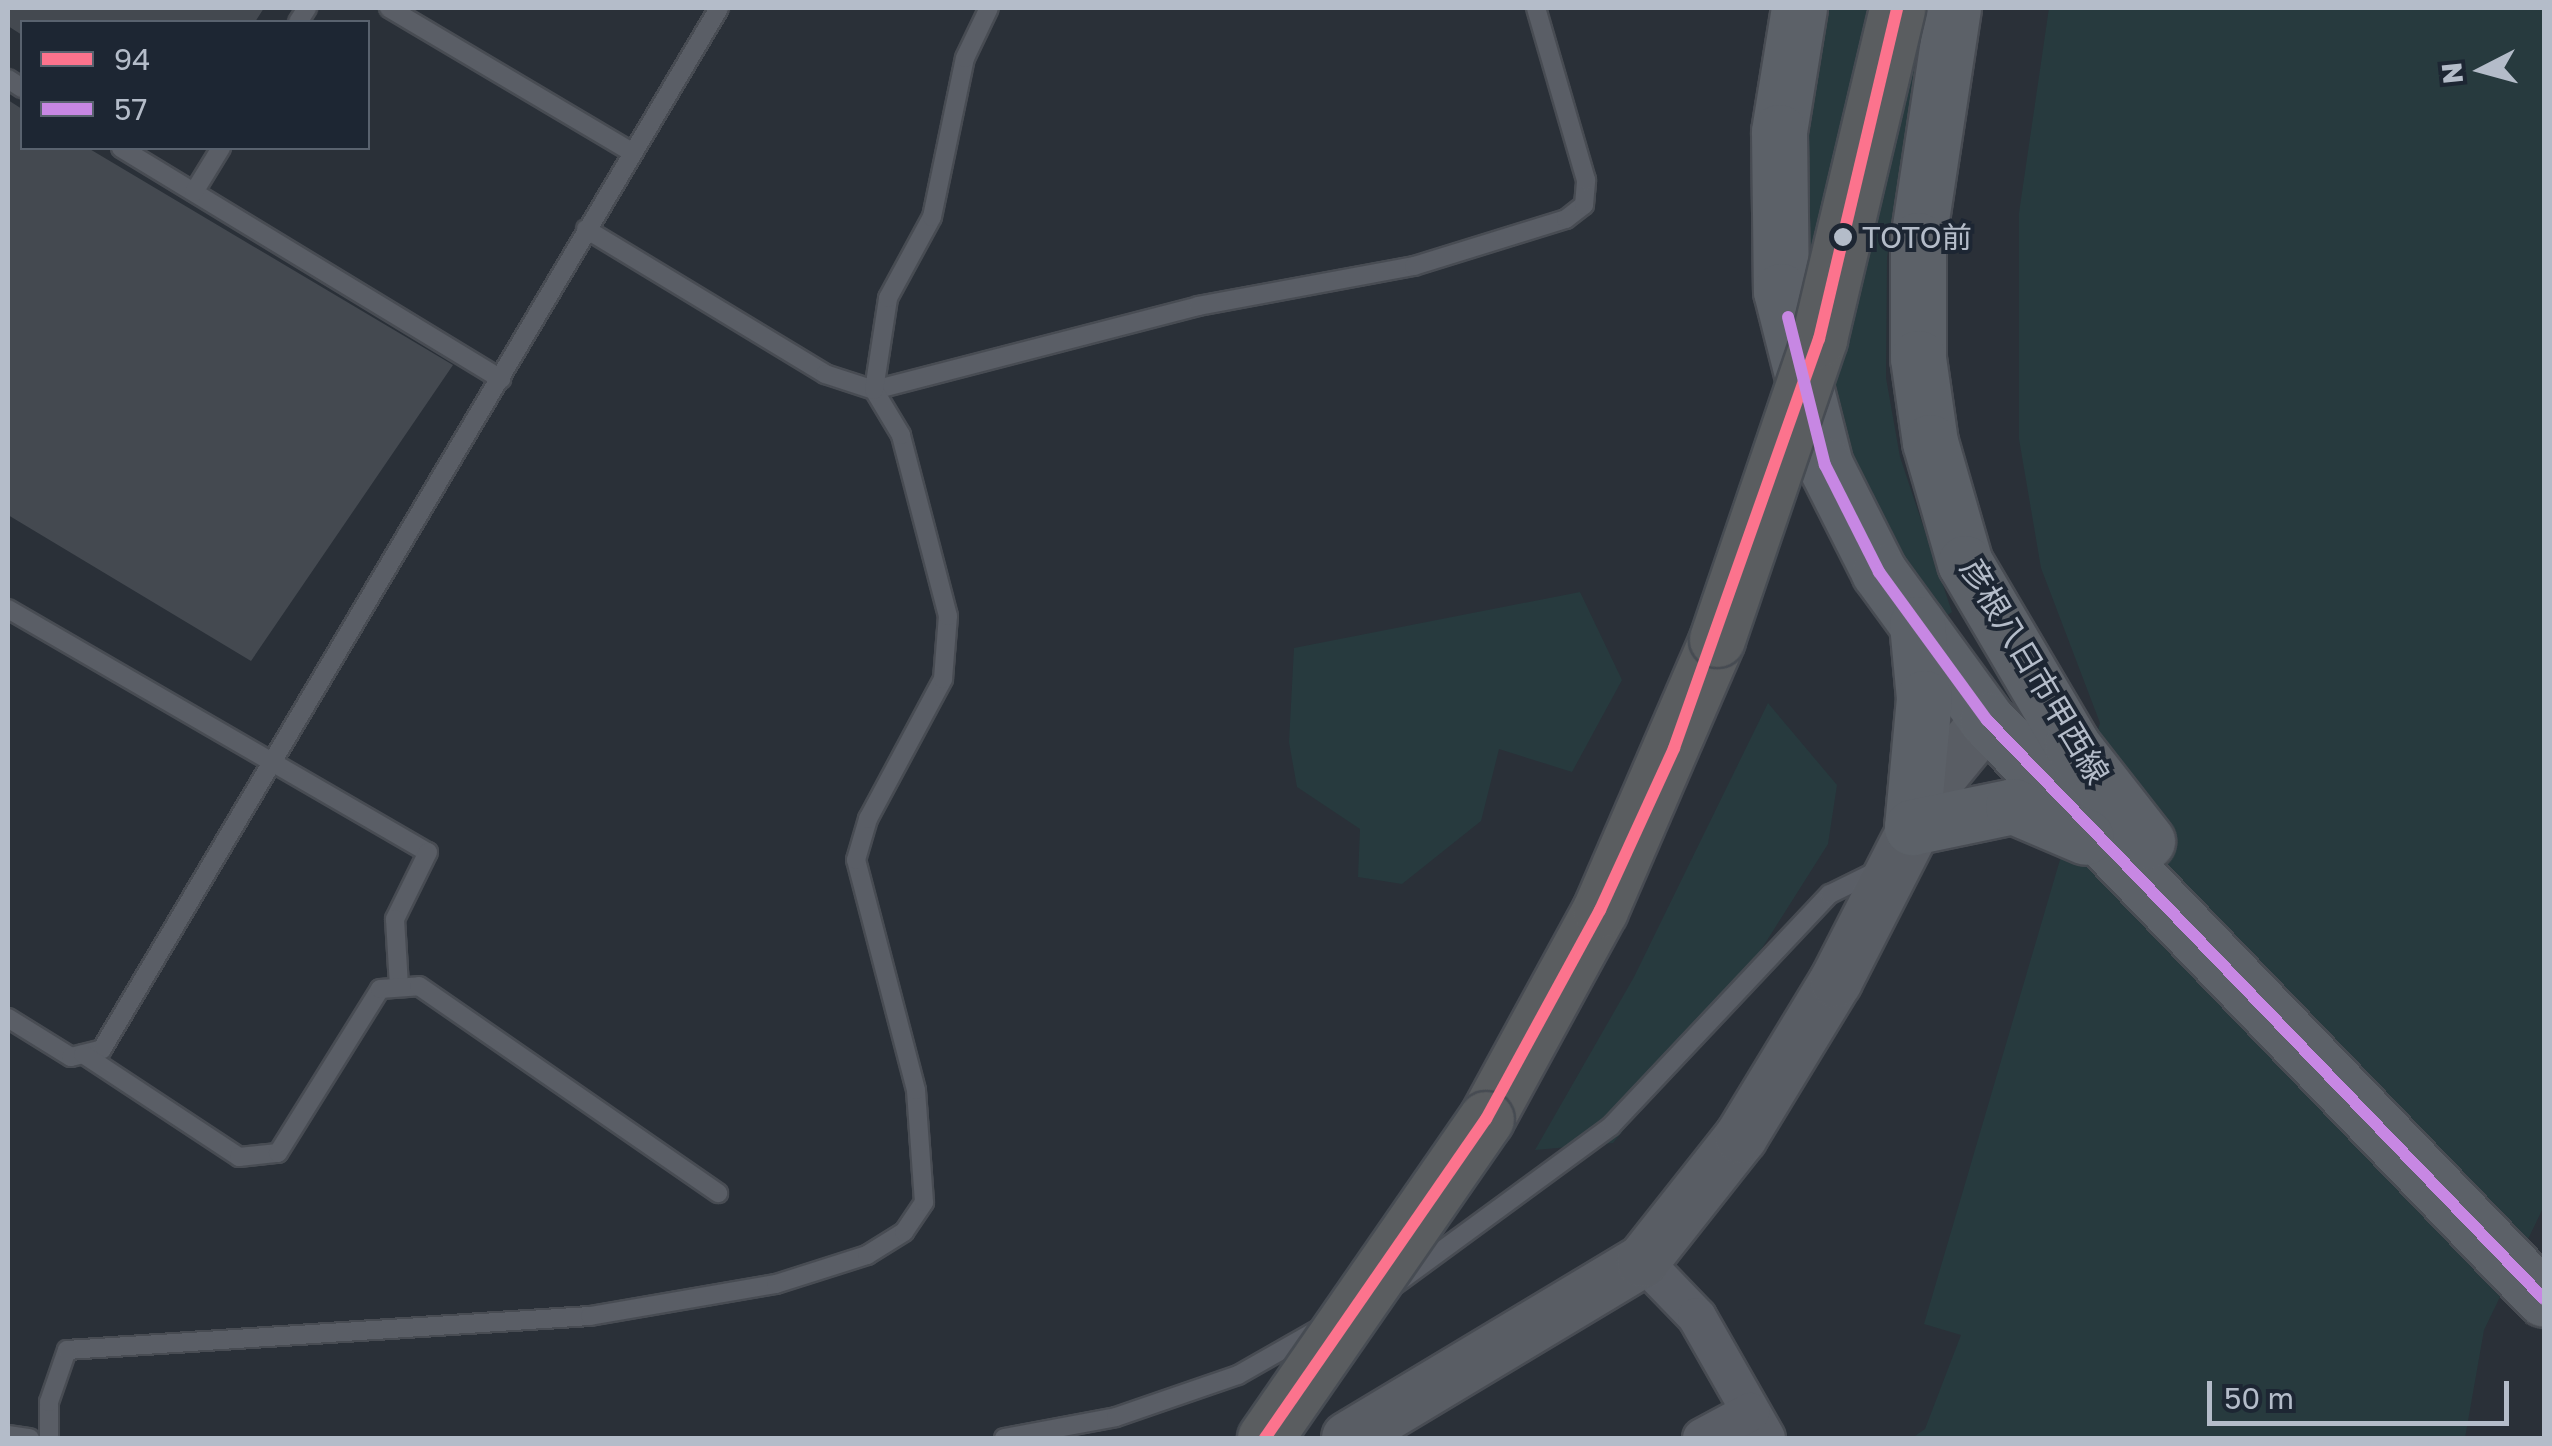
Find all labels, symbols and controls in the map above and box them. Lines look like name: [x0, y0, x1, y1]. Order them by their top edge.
legend: [20, 20, 370, 150]
north arrow: [2432, 20, 2532, 120]
text: 94: [114, 41, 150, 77]
text: N: [2434, 61, 2469, 85]
text: 57: [114, 91, 147, 127]
place label: TOTO前: [1862, 219, 1972, 255]
marker: TOTO前: [1833, 227, 1853, 247]
street label: 彦根八日市甲西線: [1953, 551, 2117, 791]
scale bar: [2212, 1361, 2514, 1423]
text: 50 m: [2224, 1380, 2294, 1416]

